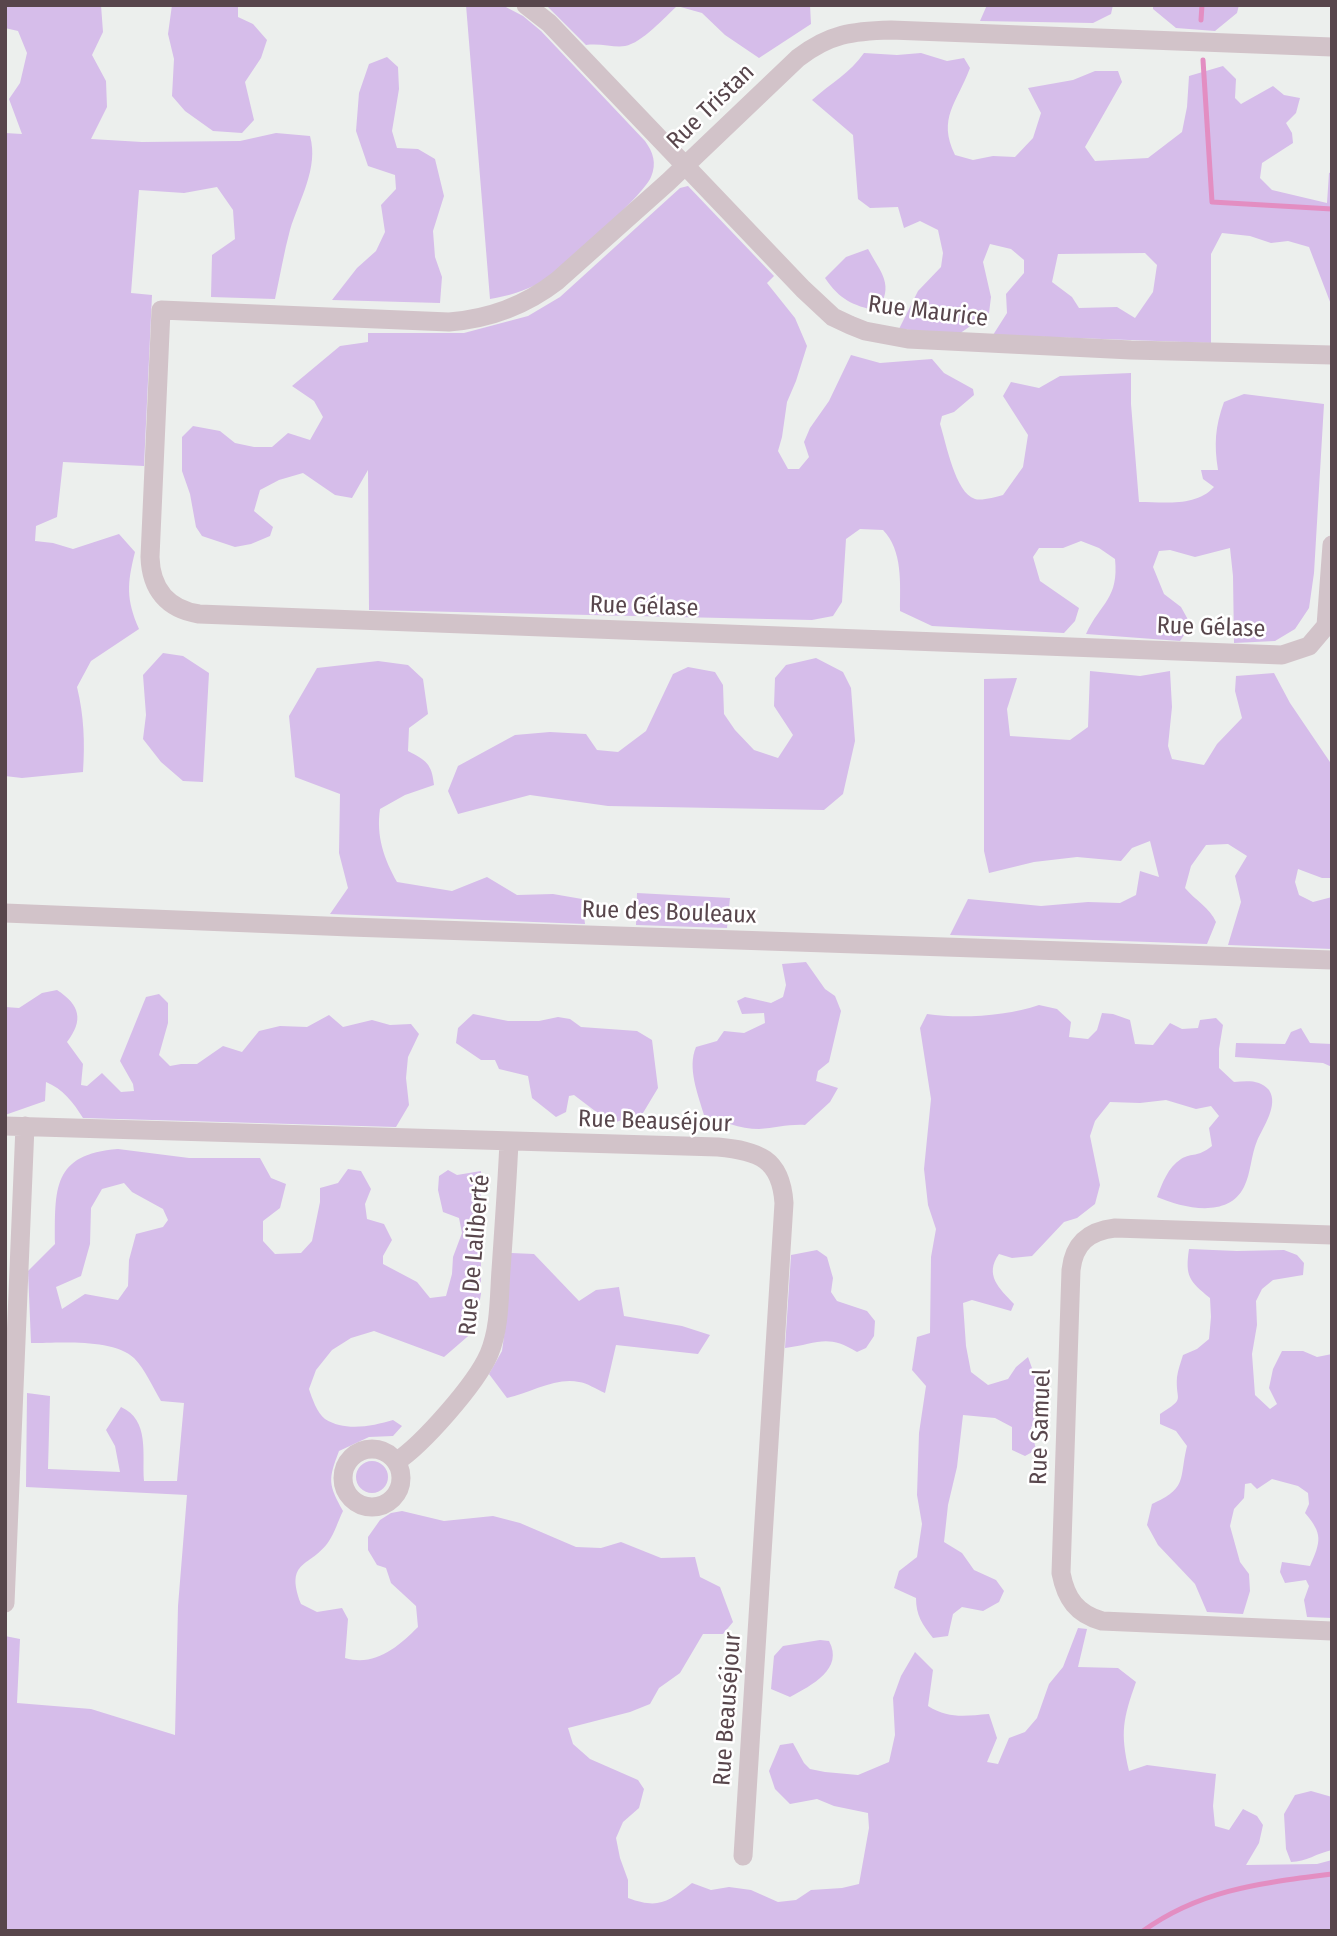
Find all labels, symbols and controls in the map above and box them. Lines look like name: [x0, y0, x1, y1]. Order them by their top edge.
street label: Rue Tristan: [661, 58, 761, 156]
street label: Rue Maurice: [866, 290, 990, 334]
street label: Rue Gélase: [589, 591, 699, 623]
street label: Rue Gélase: [1156, 612, 1266, 644]
street label: Rue des Bouleaux: [581, 896, 757, 930]
street label: Rue Beauséjour: [578, 1105, 732, 1139]
street label: Rue De Laliberté: [454, 1173, 496, 1337]
street label: Rue Samuel: [1025, 1369, 1057, 1485]
street label: Rue Beauséjour: [708, 1631, 748, 1787]

